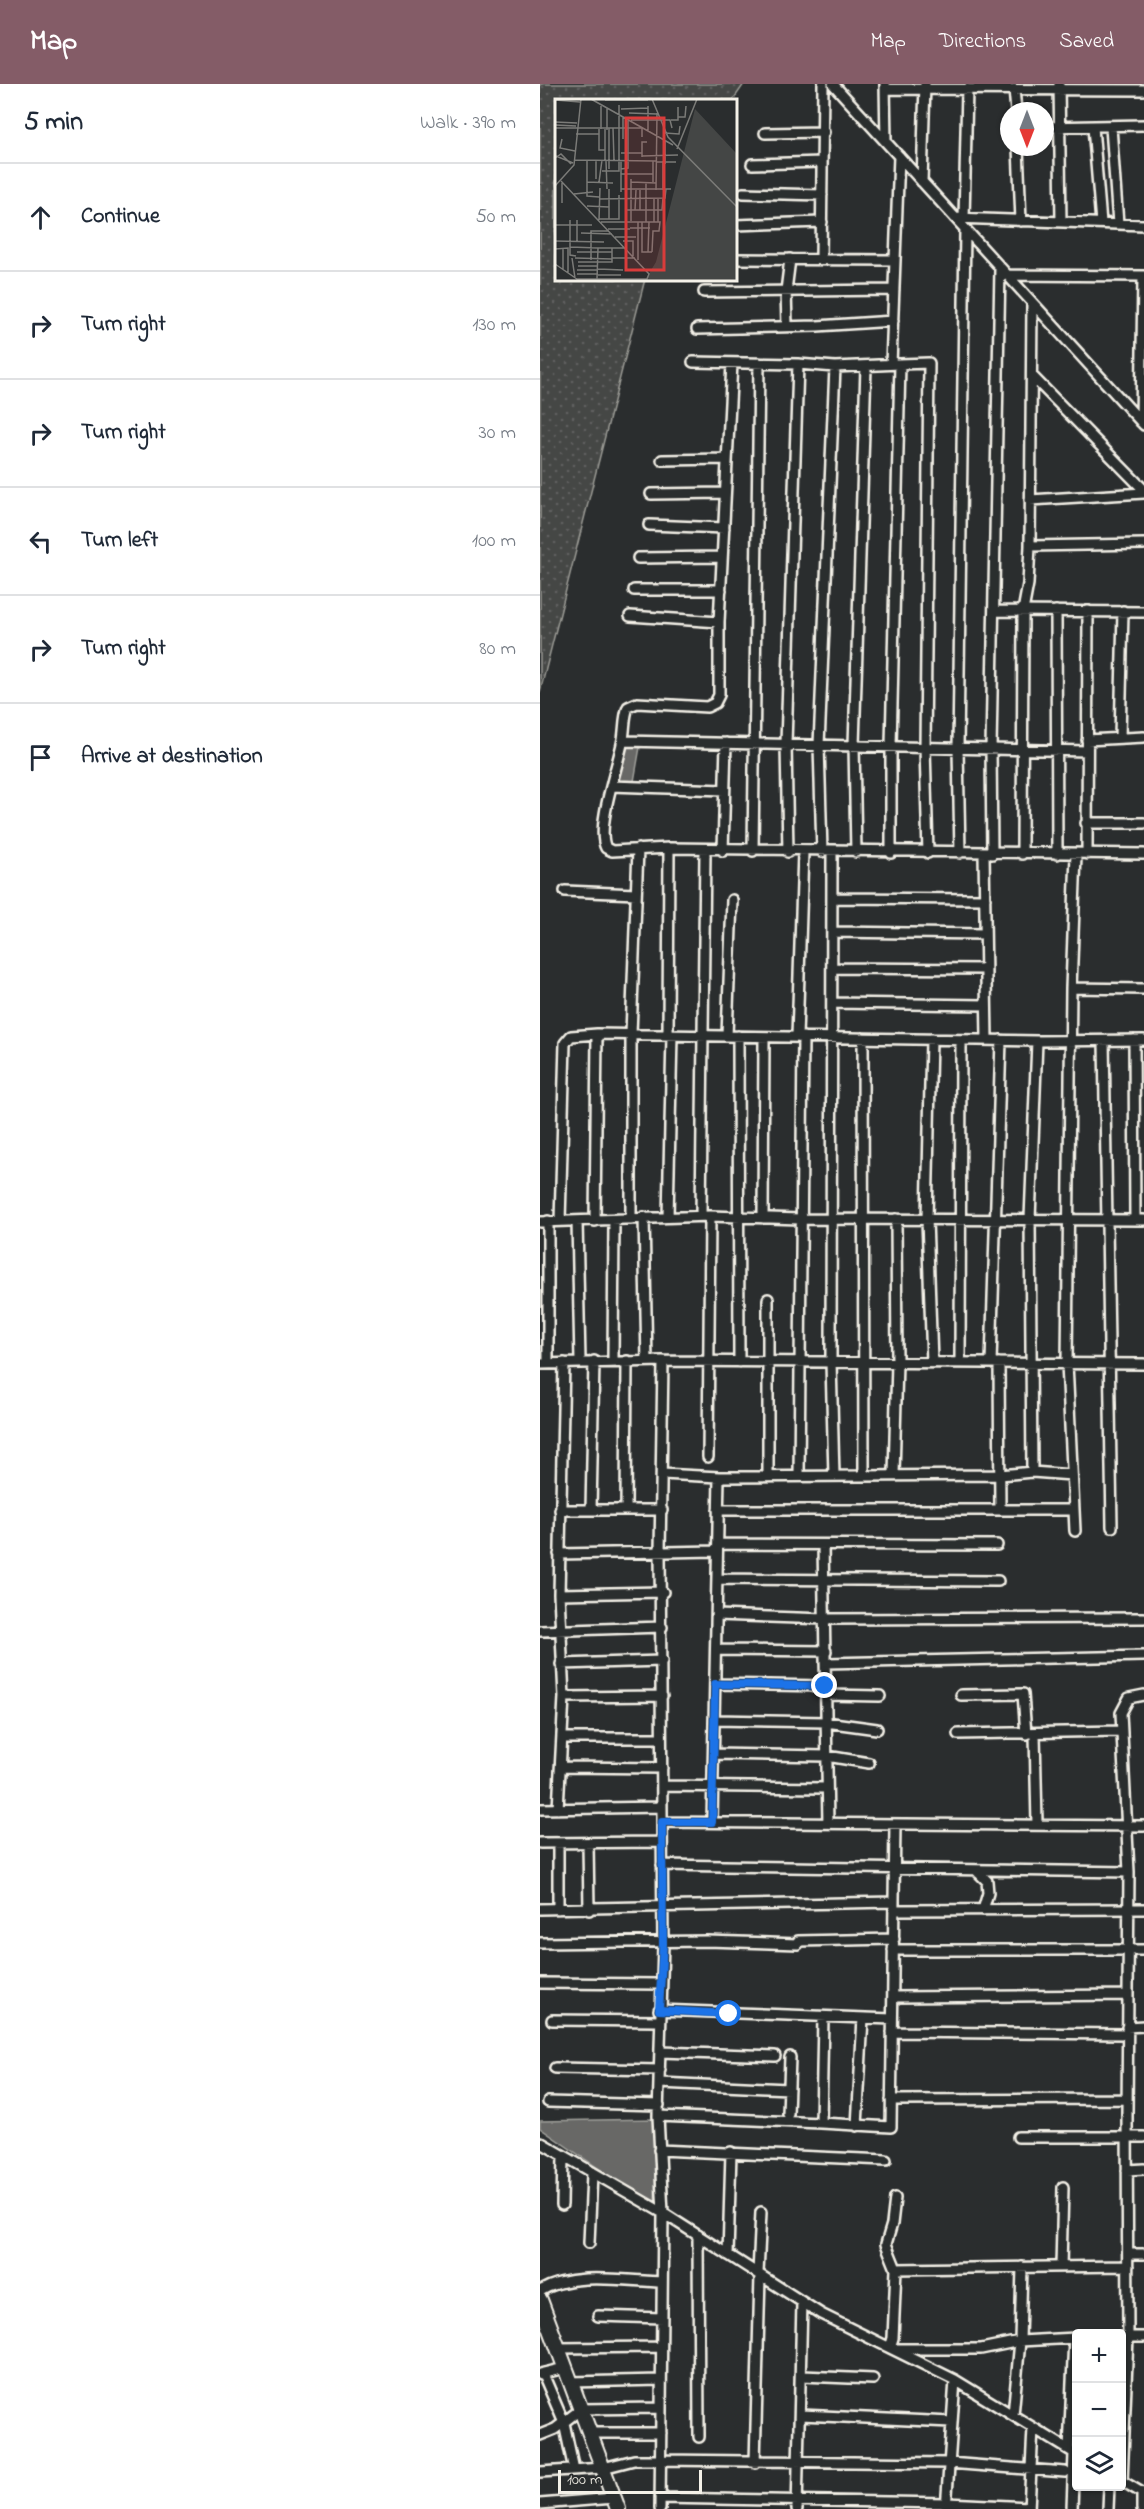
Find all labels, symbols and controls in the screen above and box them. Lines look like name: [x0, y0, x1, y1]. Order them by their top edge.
text: Map: [30, 22, 77, 63]
text: Map: [870, 27, 906, 57]
text: Directions: [939, 27, 1026, 57]
text: Saved: [1059, 27, 1114, 57]
inset map: [555, 99, 736, 280]
north arrow: [1000, 102, 1054, 156]
text: 5 min: [24, 104, 83, 142]
text: Walk · 390 m: [420, 109, 516, 138]
icon: ahead: [24, 201, 57, 234]
text: Continue: [81, 201, 160, 233]
text: 50 m: [475, 203, 516, 232]
icon: right: [24, 309, 57, 342]
text: Turn right: [81, 309, 166, 341]
text: 130 m: [472, 311, 516, 340]
icon: right: [24, 417, 57, 450]
text: Turn right: [81, 417, 166, 449]
text: 30 m: [479, 419, 516, 448]
icon: left: [24, 525, 57, 558]
text: Turn left: [81, 525, 158, 557]
text: 100 m: [472, 527, 516, 556]
icon: right: [24, 633, 57, 666]
text: Turn right: [81, 633, 166, 665]
text: 80 m: [479, 635, 516, 664]
icon: arrive: [24, 741, 57, 774]
text: Arrive at destination: [81, 741, 263, 773]
route end: [811, 1672, 837, 1698]
route start: [715, 2000, 741, 2026]
map controls: [1072, 2329, 1126, 2491]
button: +: [1072, 2329, 1126, 2383]
button: −: [1072, 2383, 1126, 2437]
button: layers: [1072, 2437, 1126, 2491]
scale bar: [558, 2467, 702, 2494]
text: 100 m: [567, 2468, 602, 2492]

